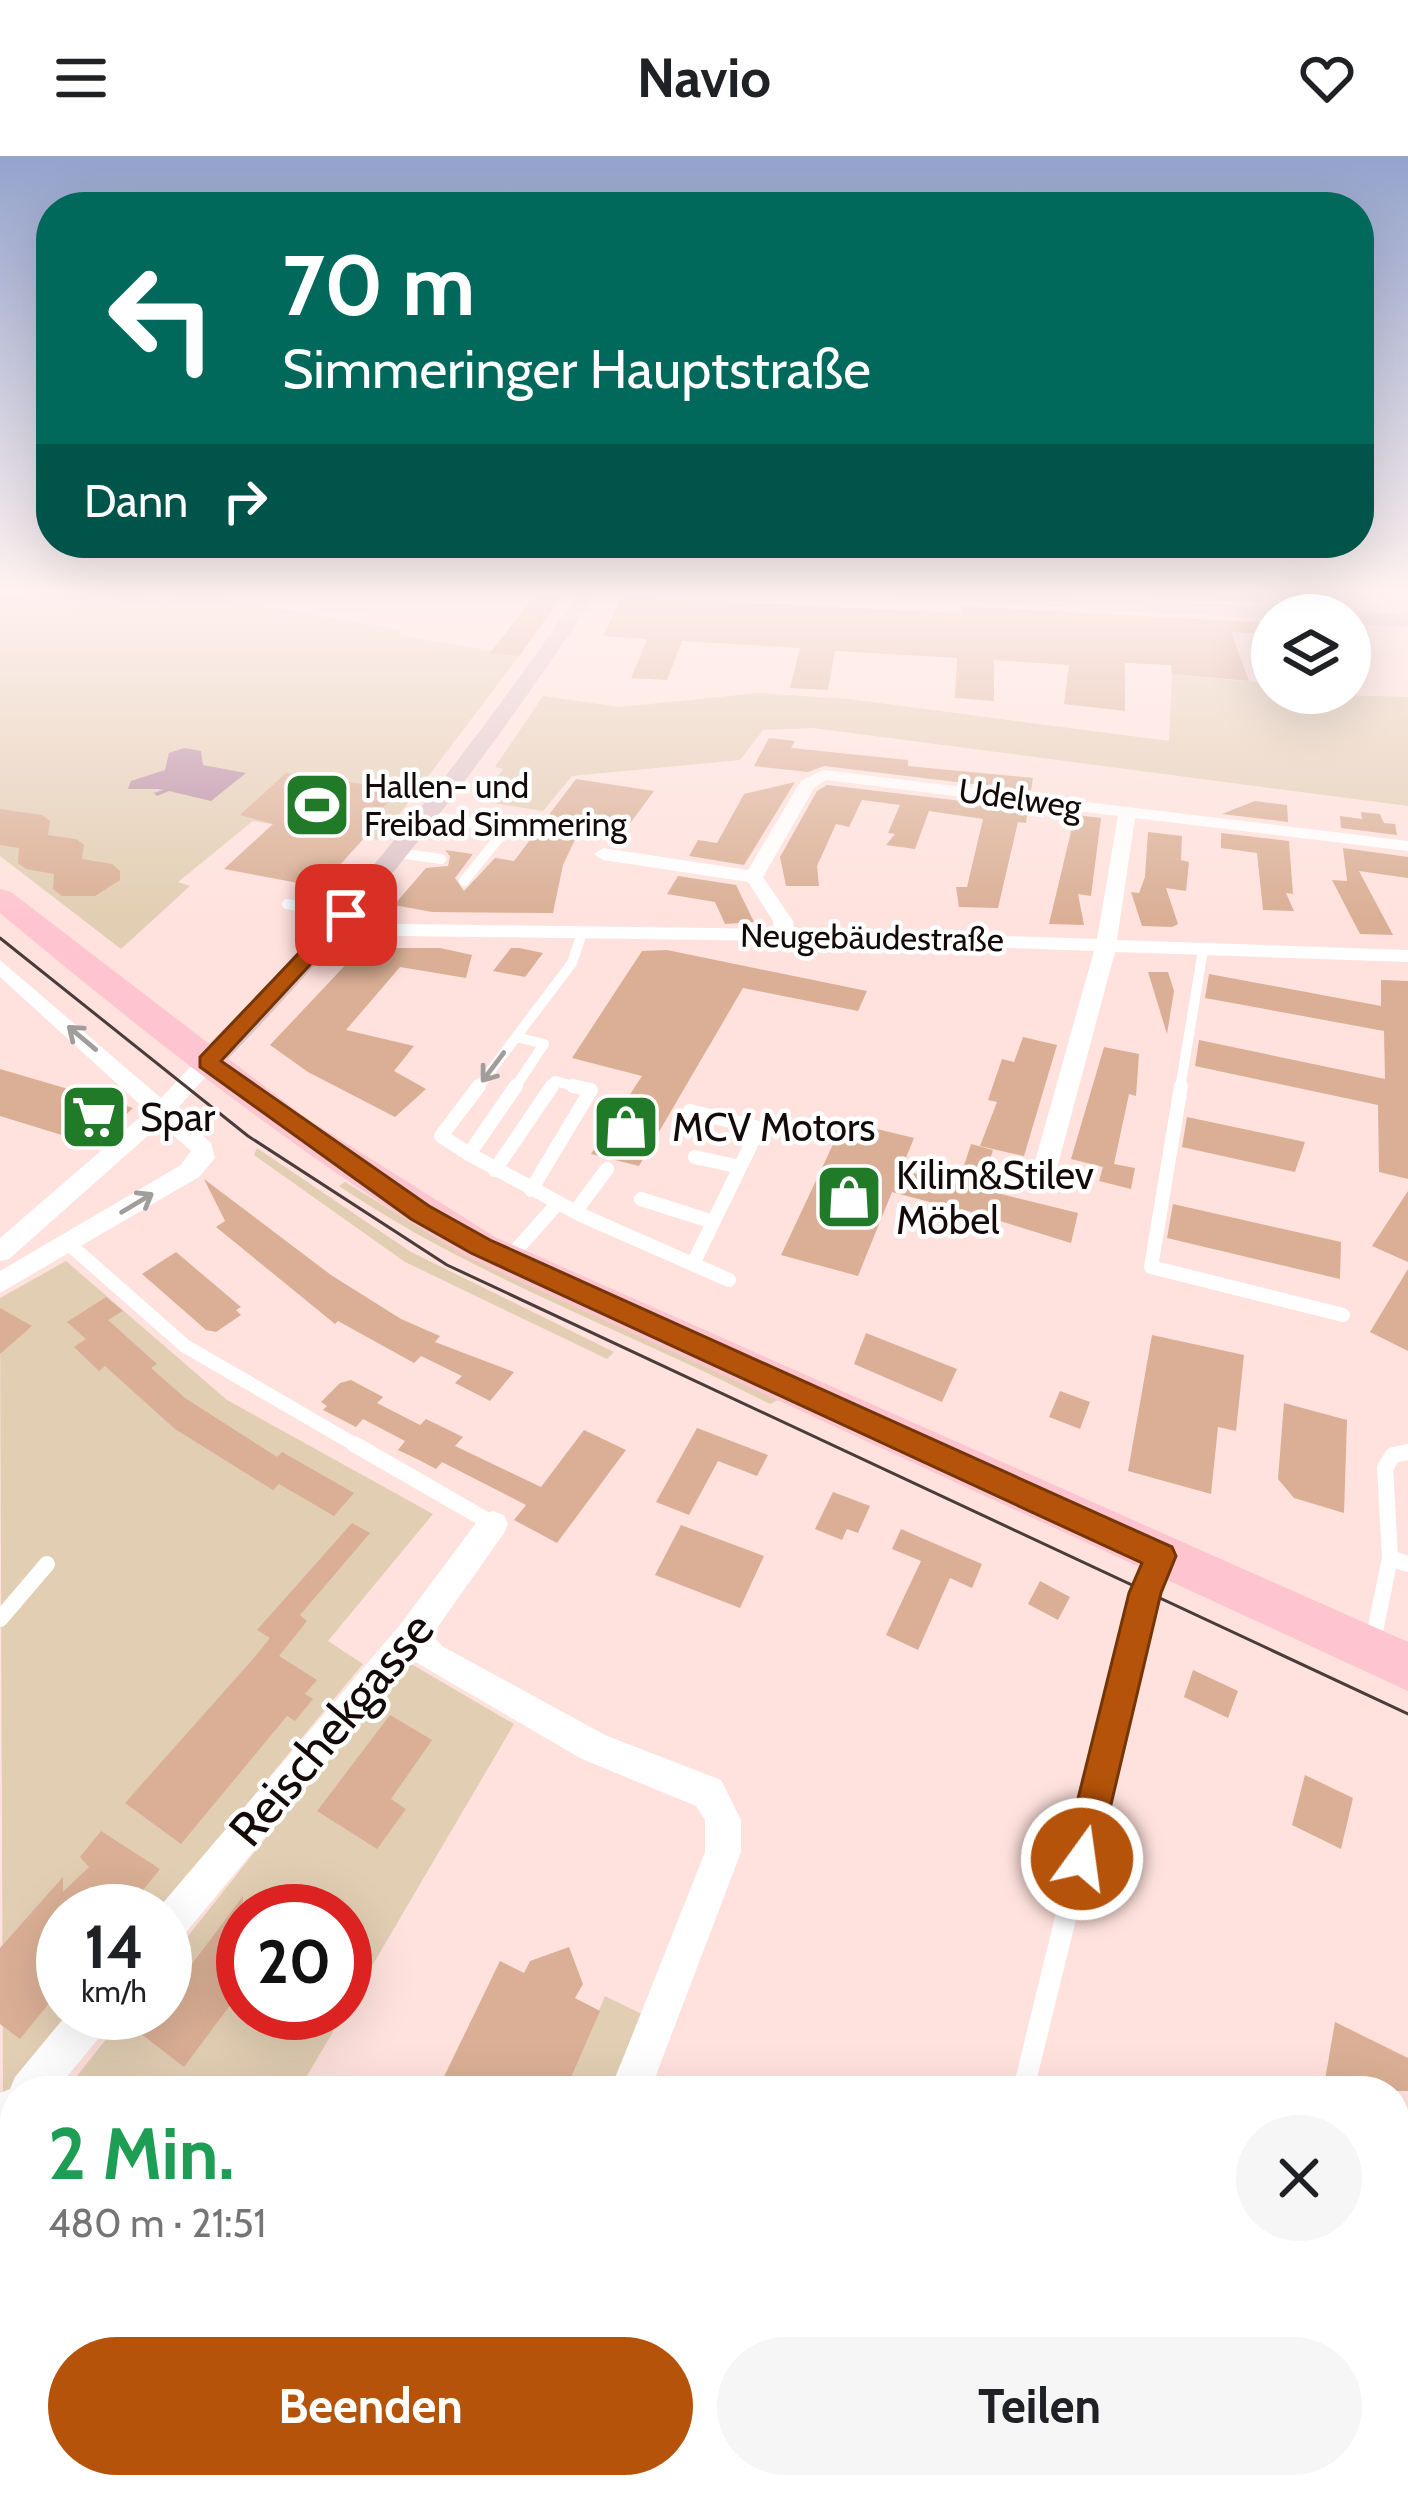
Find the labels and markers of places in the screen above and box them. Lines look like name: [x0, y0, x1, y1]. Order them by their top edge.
place label: Hallen- und Freibad Simmering: [364, 766, 627, 844]
sports icon: Hallen- und Freibad Simmering: [282, 770, 352, 840]
pin: [295, 864, 397, 966]
supermarket icon: Spar: [59, 1082, 129, 1152]
shop icon: MCV Motors: [591, 1092, 661, 1162]
place label: Spar: [140, 1093, 216, 1141]
place label: MCV Motors: [672, 1103, 875, 1151]
place label: Kilim&Stilev Möbel: [896, 1151, 1094, 1244]
shop icon: Kilim&Stilev Möbel: [814, 1162, 884, 1232]

